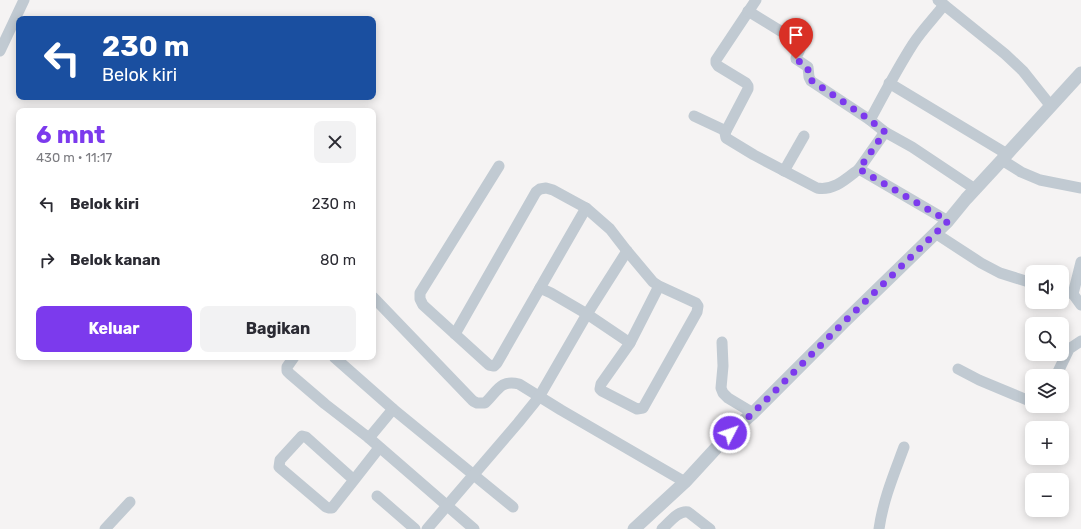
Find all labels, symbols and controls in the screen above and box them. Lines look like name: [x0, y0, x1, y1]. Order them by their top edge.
pin: [779, 18, 813, 59]
icon: arrive: [785, 24, 807, 46]
text: 230 m: [102, 30, 189, 63]
icon: left: [36, 32, 88, 84]
text: Belok kiri: [102, 64, 177, 86]
text: 6 mnt: [36, 121, 105, 149]
button: close: [314, 121, 356, 163]
text: 430 m · 11:17: [36, 150, 112, 165]
icon: left: [36, 193, 58, 215]
text: Belok kiri: [70, 195, 139, 213]
text: 230 m: [312, 195, 356, 213]
icon: right: [36, 249, 58, 271]
text: Belok kanan: [70, 251, 160, 269]
text: 80 m: [320, 251, 356, 269]
map controls: [1025, 265, 1069, 517]
button: sound: [1025, 265, 1069, 309]
button: Keluar: [36, 306, 192, 352]
button: Bagikan: [200, 306, 356, 352]
button: search: [1025, 317, 1069, 361]
button: layers: [1025, 369, 1069, 413]
position arrow: [709, 412, 751, 454]
button: +: [1025, 421, 1069, 465]
button: −: [1025, 473, 1069, 517]

